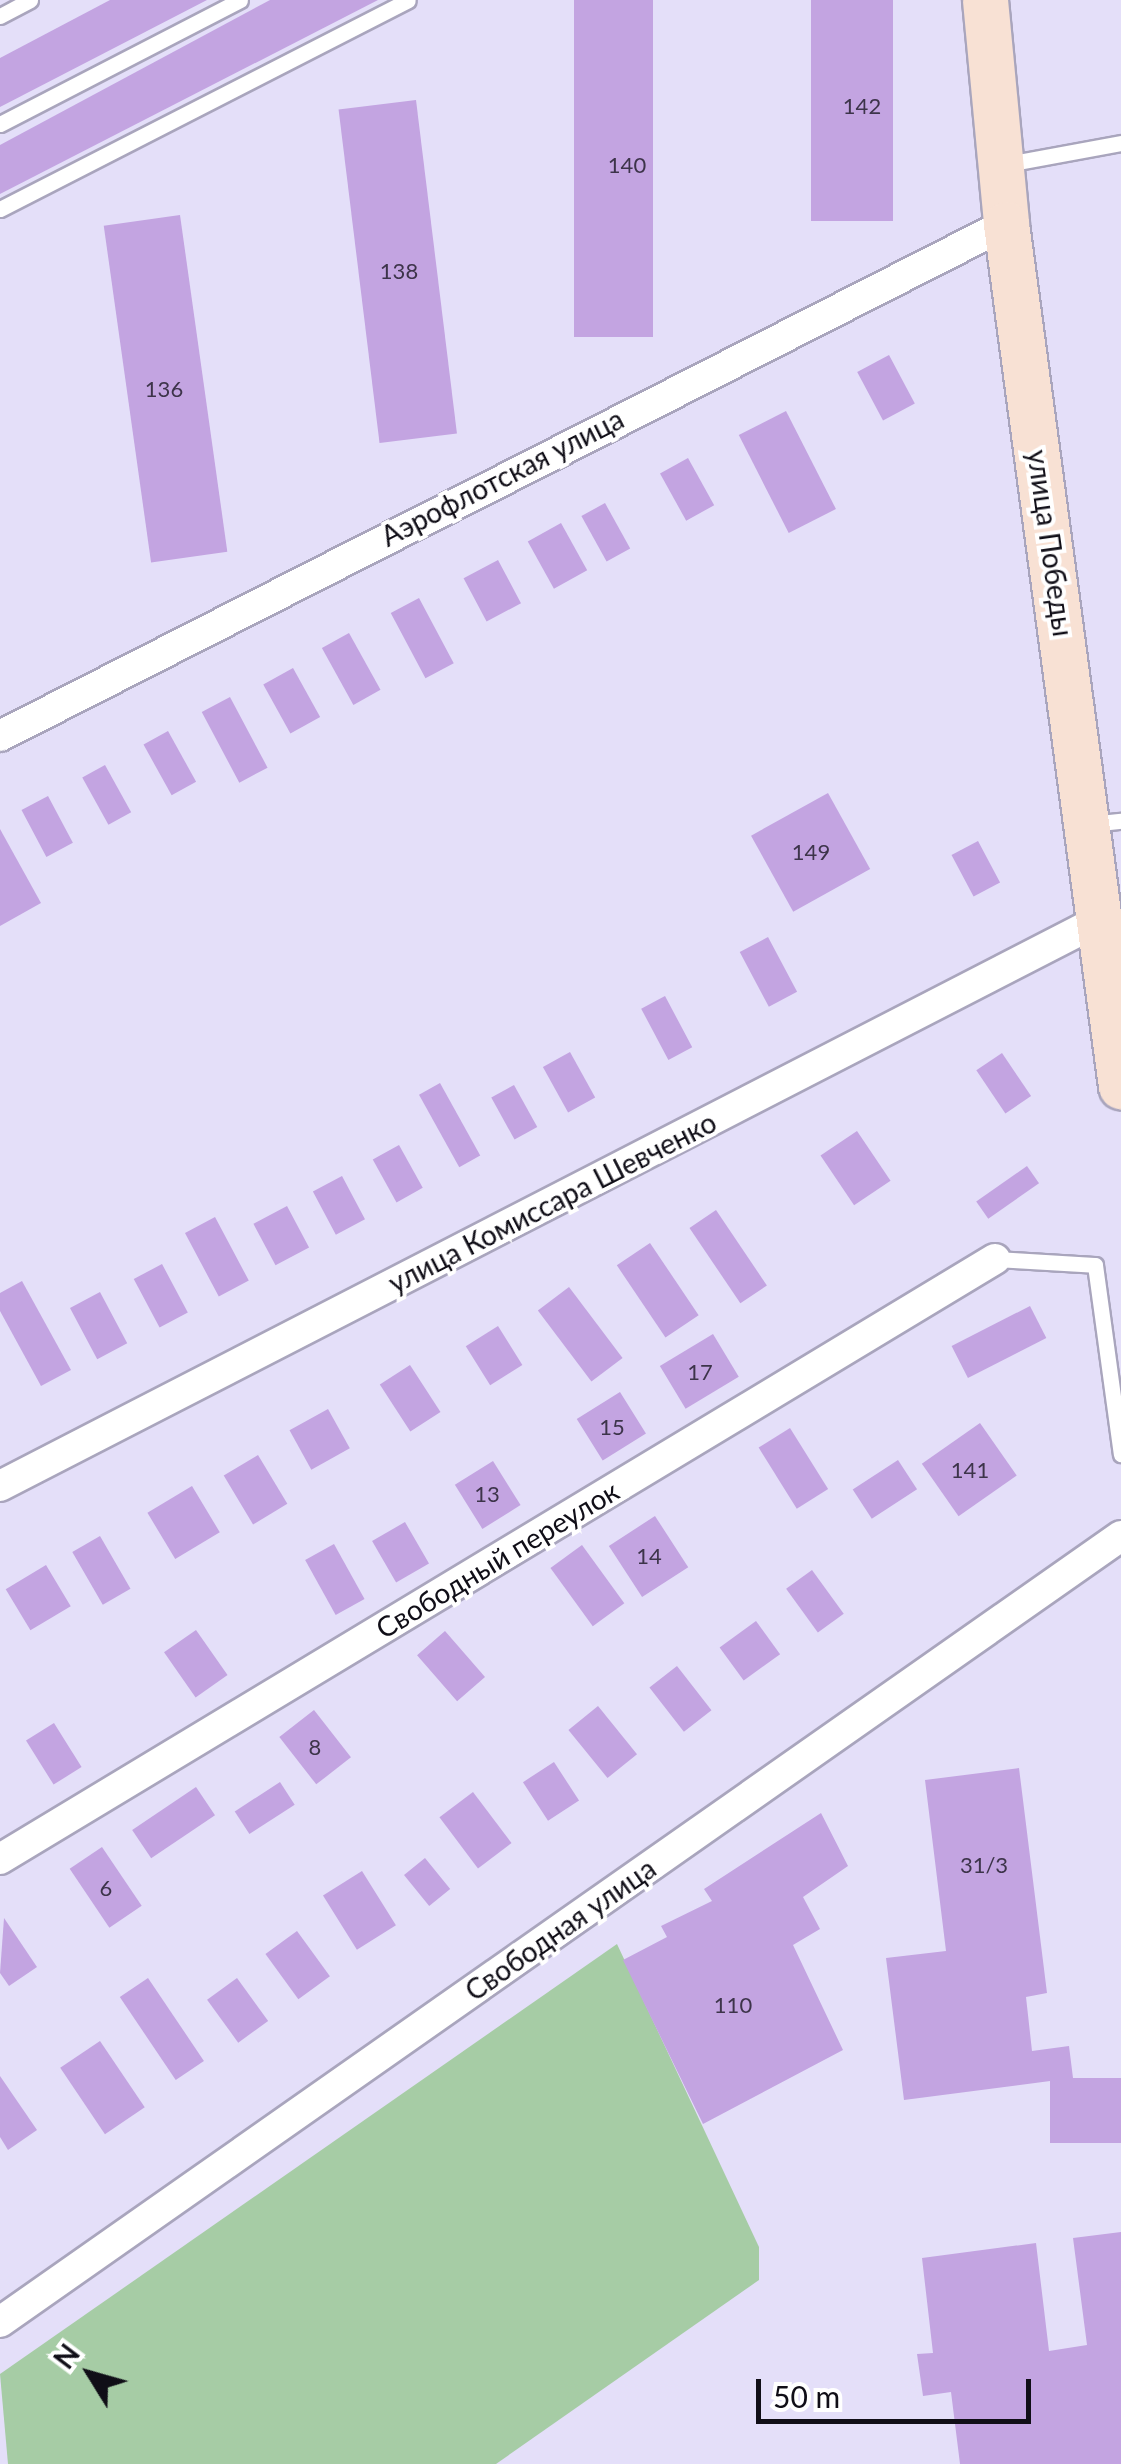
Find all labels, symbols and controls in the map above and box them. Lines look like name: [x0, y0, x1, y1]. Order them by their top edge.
house number: 142: [843, 93, 881, 119]
house number: 140: [608, 152, 646, 178]
house number: 138: [380, 258, 418, 284]
house number: 136: [145, 376, 183, 402]
street label: Аэрофлотская улица: [375, 401, 629, 553]
street label: улица Победы: [1021, 447, 1081, 639]
house number: 149: [792, 839, 830, 865]
street label: улица Комиссара Шевченко: [382, 1105, 722, 1299]
house number: 17: [687, 1359, 713, 1385]
house number: 15: [599, 1414, 625, 1440]
house number: 141: [951, 1457, 989, 1483]
street label: Свободный переулок: [370, 1473, 624, 1645]
house number: 13: [474, 1481, 500, 1507]
house number: 14: [636, 1543, 662, 1569]
house number: 8: [309, 1734, 321, 1760]
street label: Свободная улица: [458, 1851, 662, 2007]
house number: 31/3: [960, 1852, 1008, 1878]
house number: 6: [100, 1875, 112, 1901]
house number: 110: [714, 1992, 752, 2018]
north arrow: [40, 2324, 140, 2424]
text: N: [46, 2337, 86, 2375]
scale bar: [761, 2359, 1036, 2421]
text: 50 m: [773, 2378, 840, 2414]

